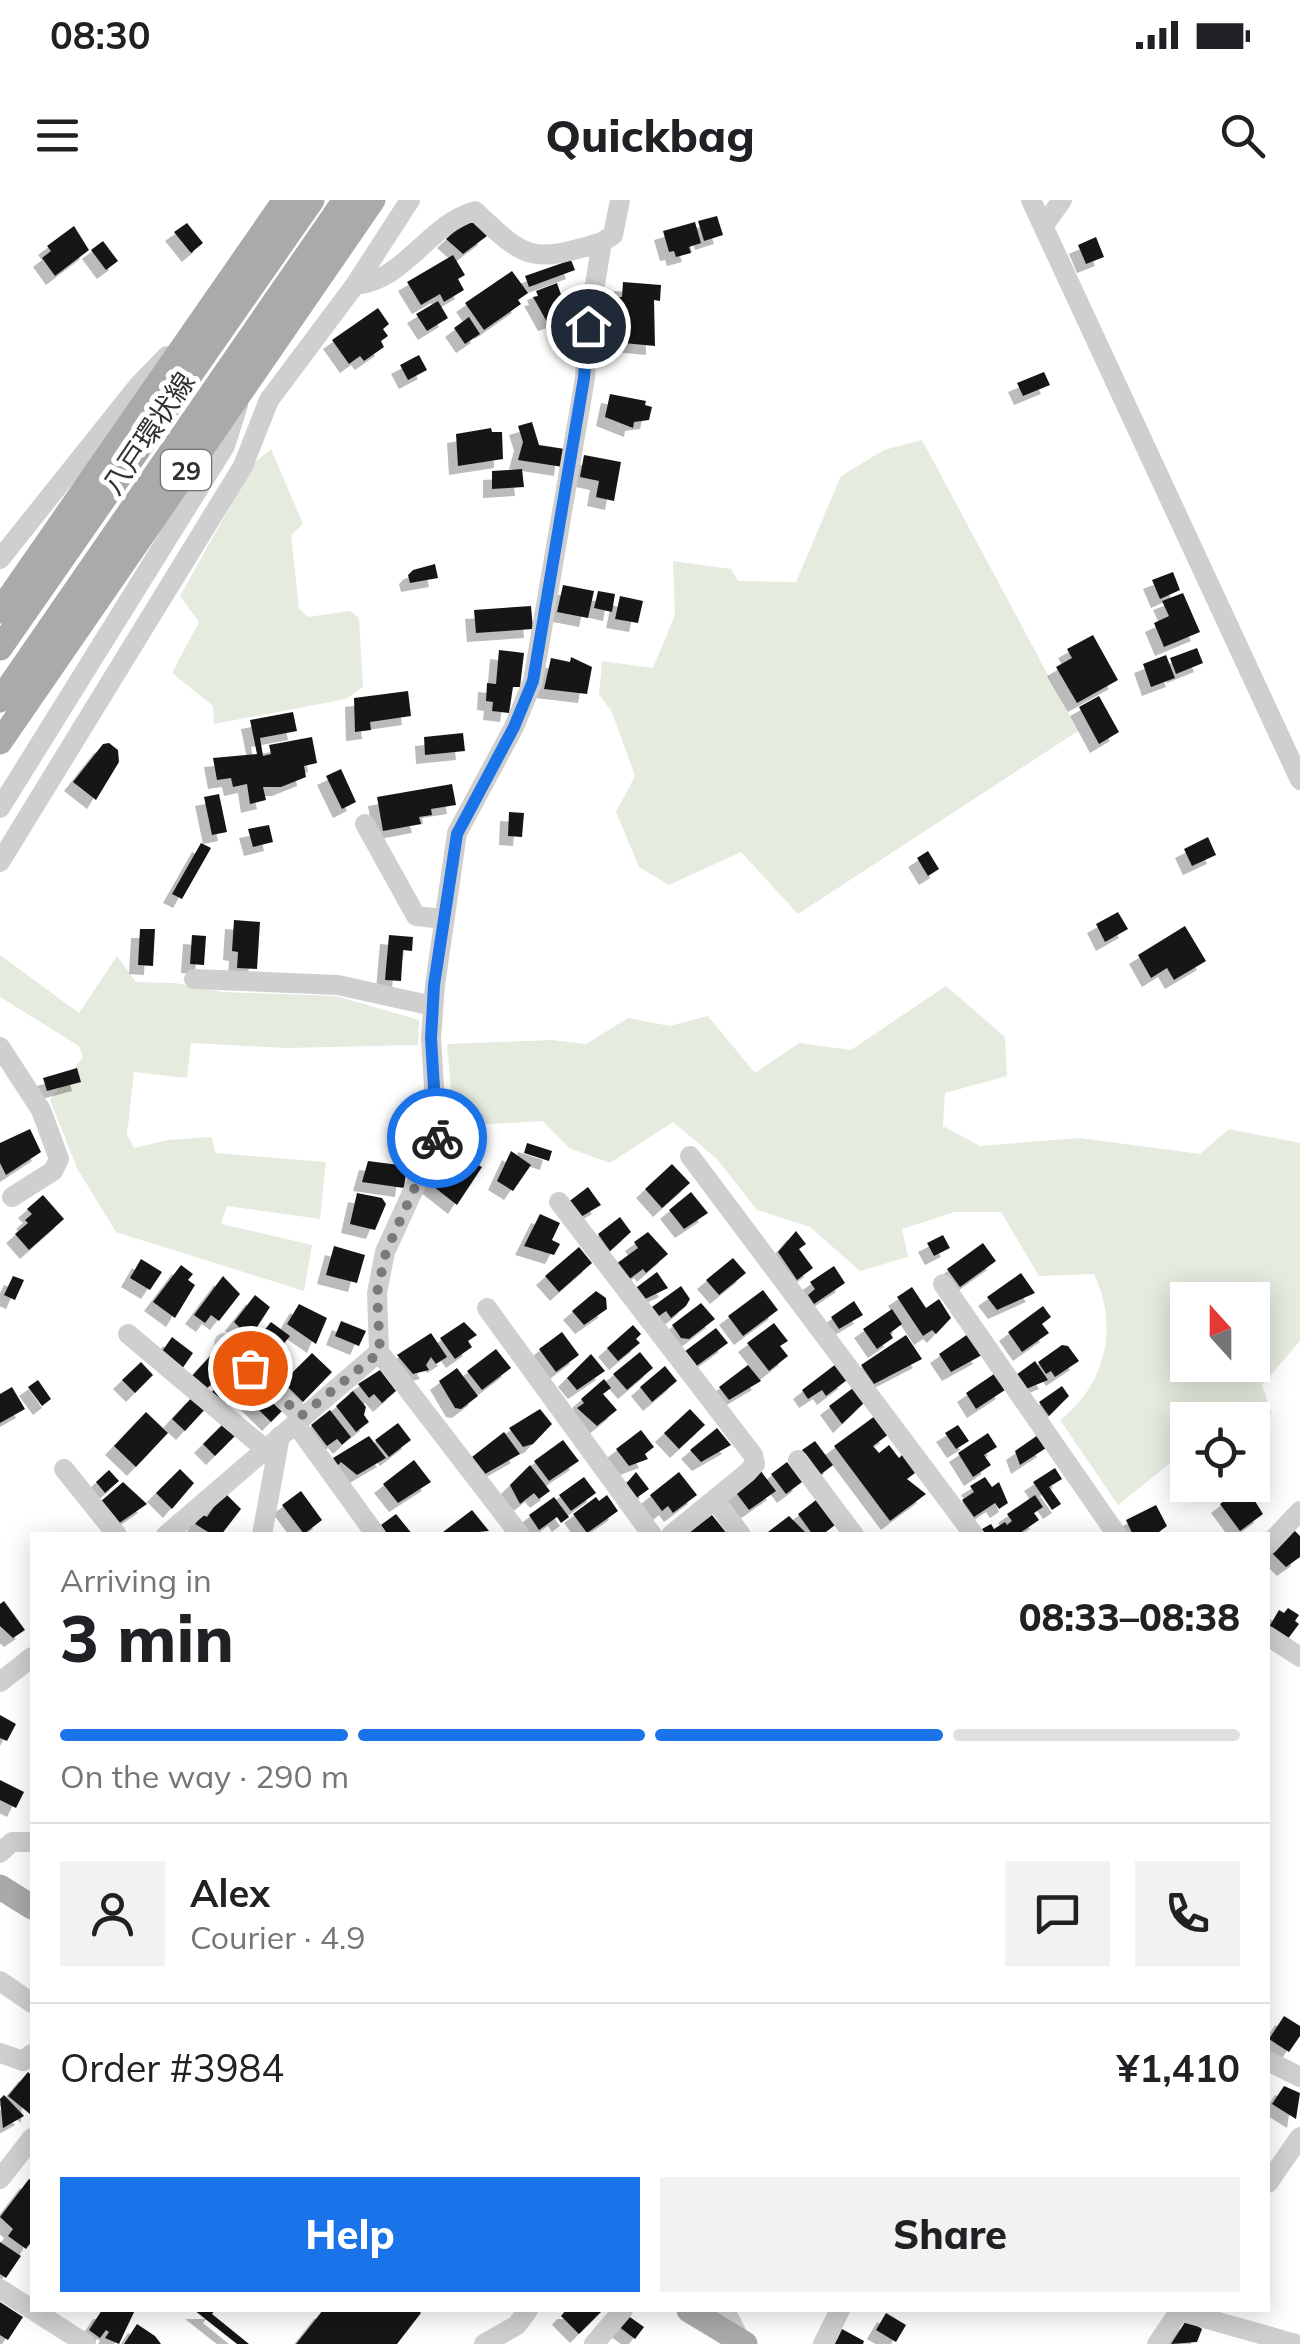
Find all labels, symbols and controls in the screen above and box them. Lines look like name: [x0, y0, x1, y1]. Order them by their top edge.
text: 08:30: [50, 11, 151, 59]
text: Quickbag: [545, 107, 755, 163]
icon: menu: [30, 108, 85, 163]
icon: search: [1215, 108, 1270, 163]
pin: [546, 284, 631, 369]
icon: home: [561, 299, 616, 354]
street label: 八戸環状線: [94, 365, 202, 501]
road number: 29: [161, 450, 211, 490]
courier: [387, 1088, 487, 1188]
icon: bike: [410, 1111, 465, 1166]
north arrow: [1170, 1282, 1270, 1382]
map controls: [1170, 1282, 1270, 1502]
pin: [208, 1326, 293, 1411]
icon: bag: [223, 1341, 278, 1396]
button: locate: [1170, 1402, 1270, 1502]
text: Arriving in: [60, 1560, 212, 1600]
text: 08:33–08:38: [1019, 1593, 1240, 1641]
text: 3 min: [60, 1597, 234, 1678]
text: On the way · 290 m: [60, 1756, 349, 1796]
button: person: [60, 1861, 165, 1966]
button: chat: [1005, 1861, 1110, 1966]
button: phone: [1135, 1861, 1240, 1966]
text: Alex: [190, 1869, 270, 1917]
text: Courier · 4.9: [190, 1917, 366, 1957]
text: Order #3984: [60, 2044, 284, 2092]
text: ¥1,410: [1117, 2044, 1240, 2092]
button: Help: [60, 2177, 640, 2292]
button: Share: [660, 2177, 1240, 2292]

